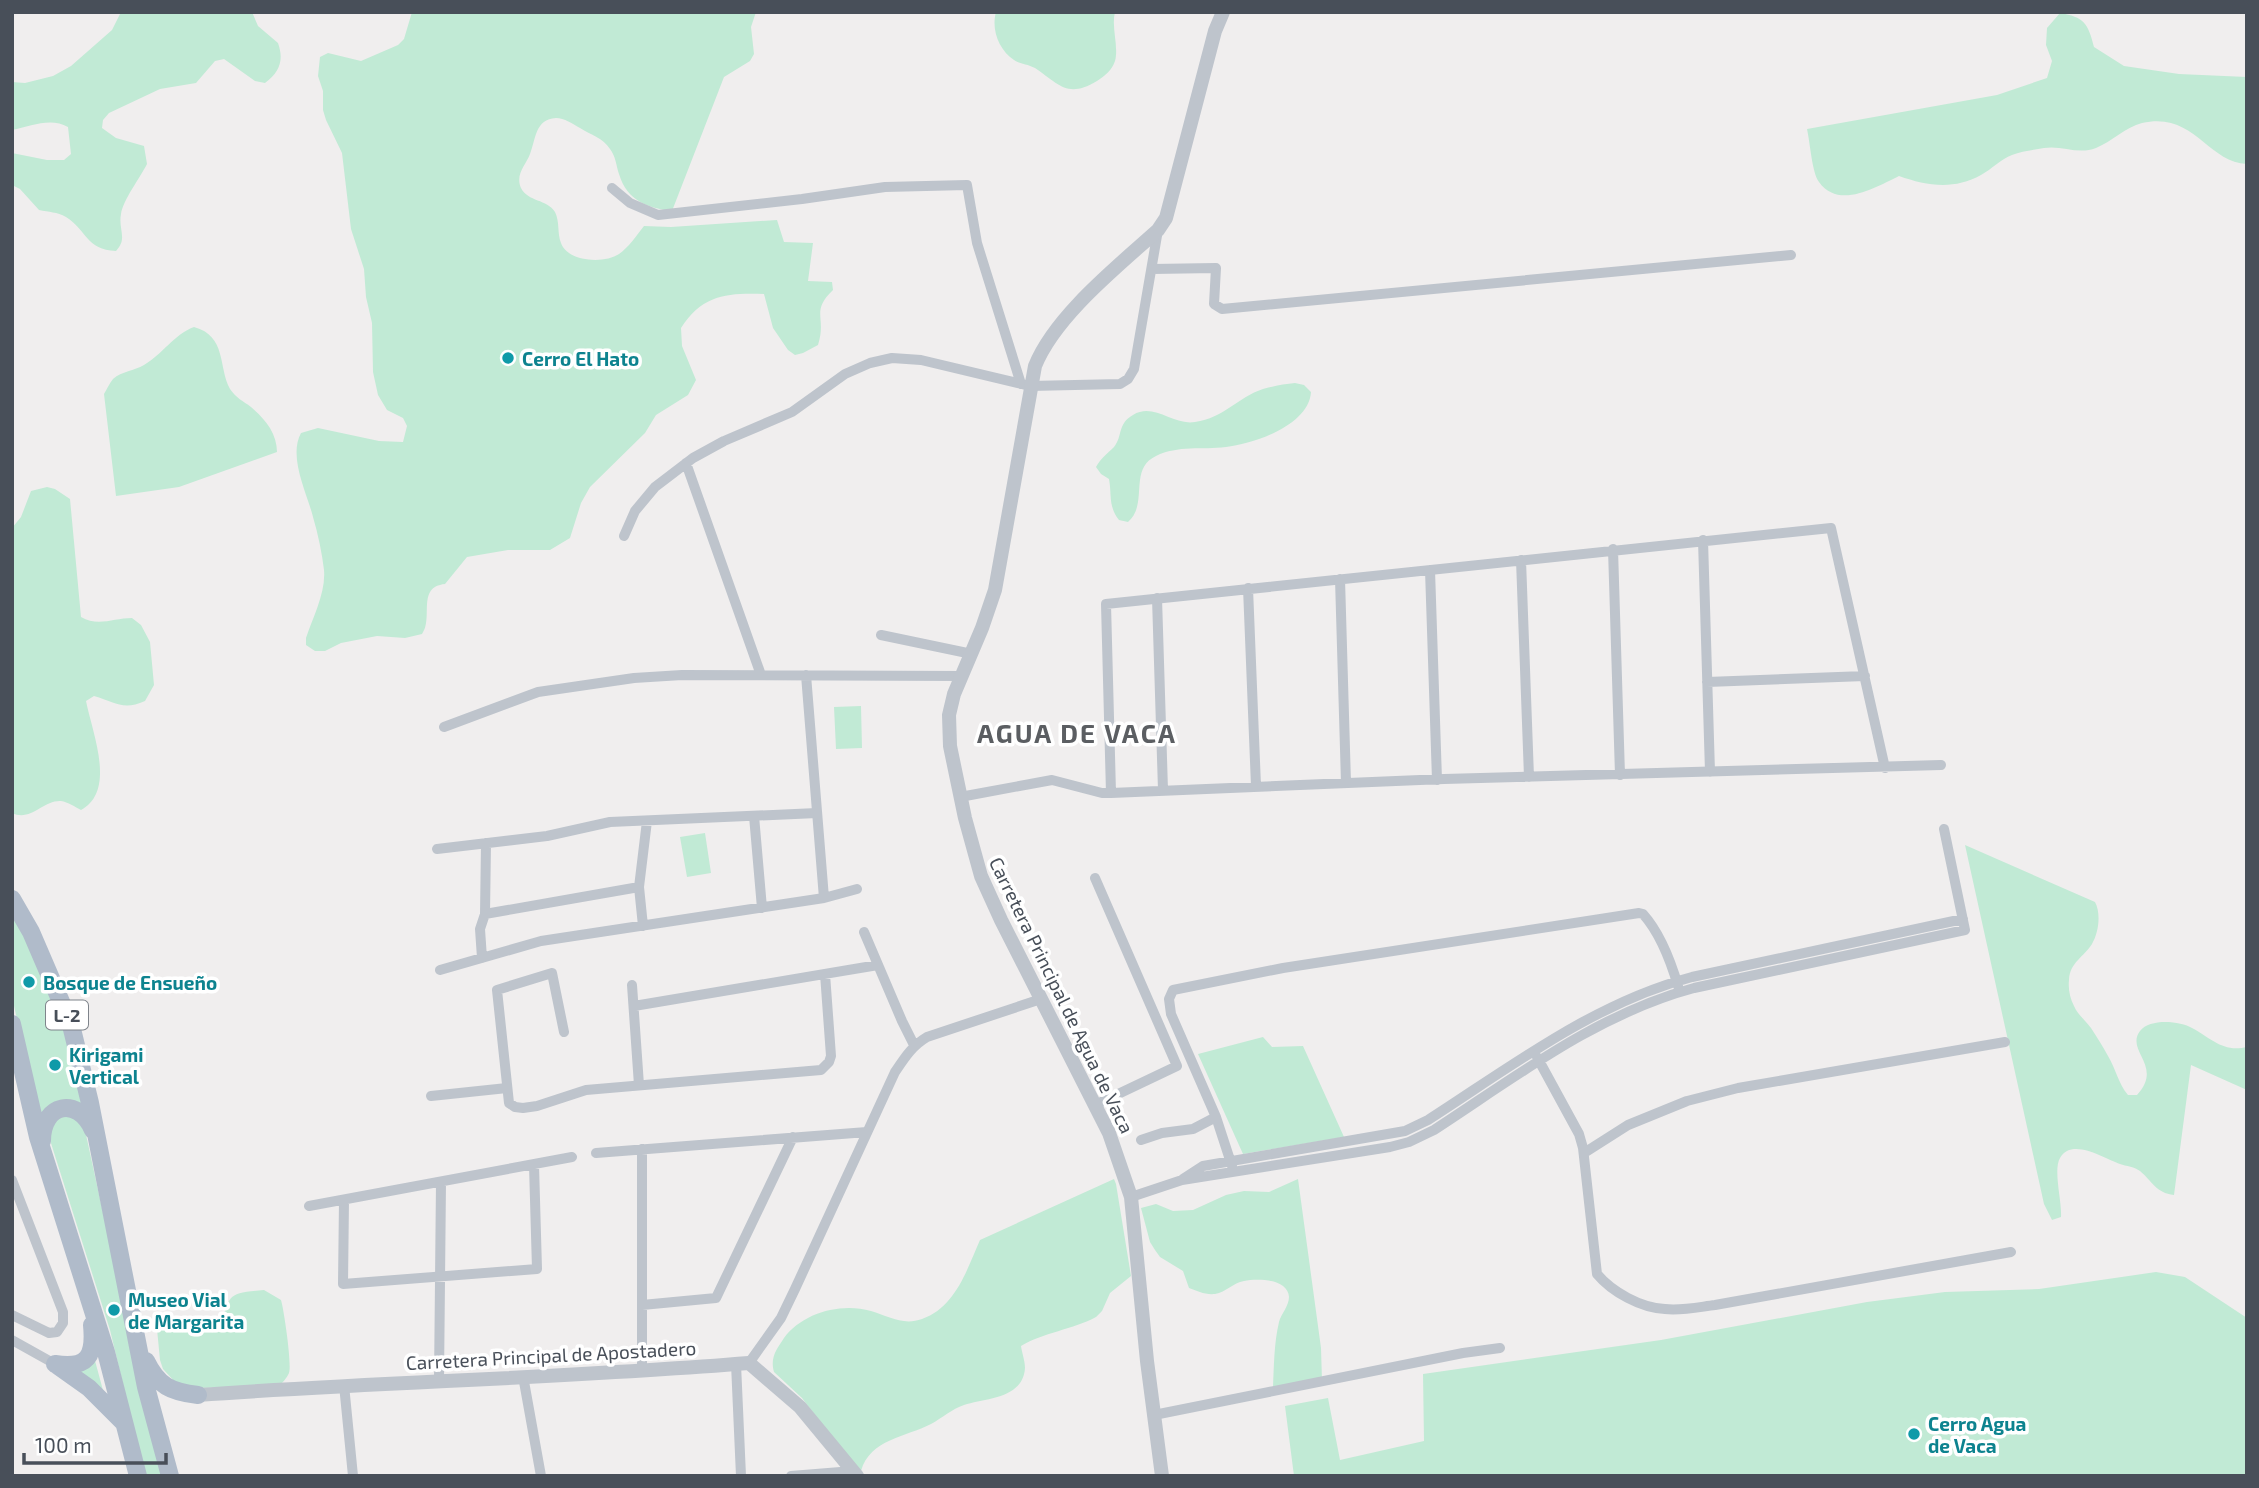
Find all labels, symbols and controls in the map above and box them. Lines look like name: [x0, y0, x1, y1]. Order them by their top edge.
place label: Cerro El Hato: [522, 347, 639, 370]
marker: Cerro El Hato: [500, 350, 516, 366]
district label: AGUA DE VACA: [977, 717, 1177, 748]
street label: Carretera Principal de Agua de Vaca: [985, 853, 1139, 1137]
place label: Bosque de Ensueño: [43, 971, 217, 994]
marker: Bosque de Ensueño: [21, 974, 37, 990]
road number: L-2: [46, 1000, 88, 1030]
place label: Kirigami Vertical: [69, 1043, 143, 1088]
marker: Kirigami Vertical: [47, 1057, 63, 1073]
place label: Museo Vial de Margarita: [128, 1288, 244, 1333]
marker: Museo Vial de Margarita: [106, 1302, 122, 1318]
street label: Carretera Principal de Apostadero: [405, 1336, 697, 1374]
place label: Cerro Agua de Vaca: [1928, 1412, 2026, 1457]
scale bar: [24, 1422, 166, 1466]
marker: Cerro Agua de Vaca: [1906, 1426, 1922, 1442]
text: 100 m: [35, 1432, 92, 1457]

